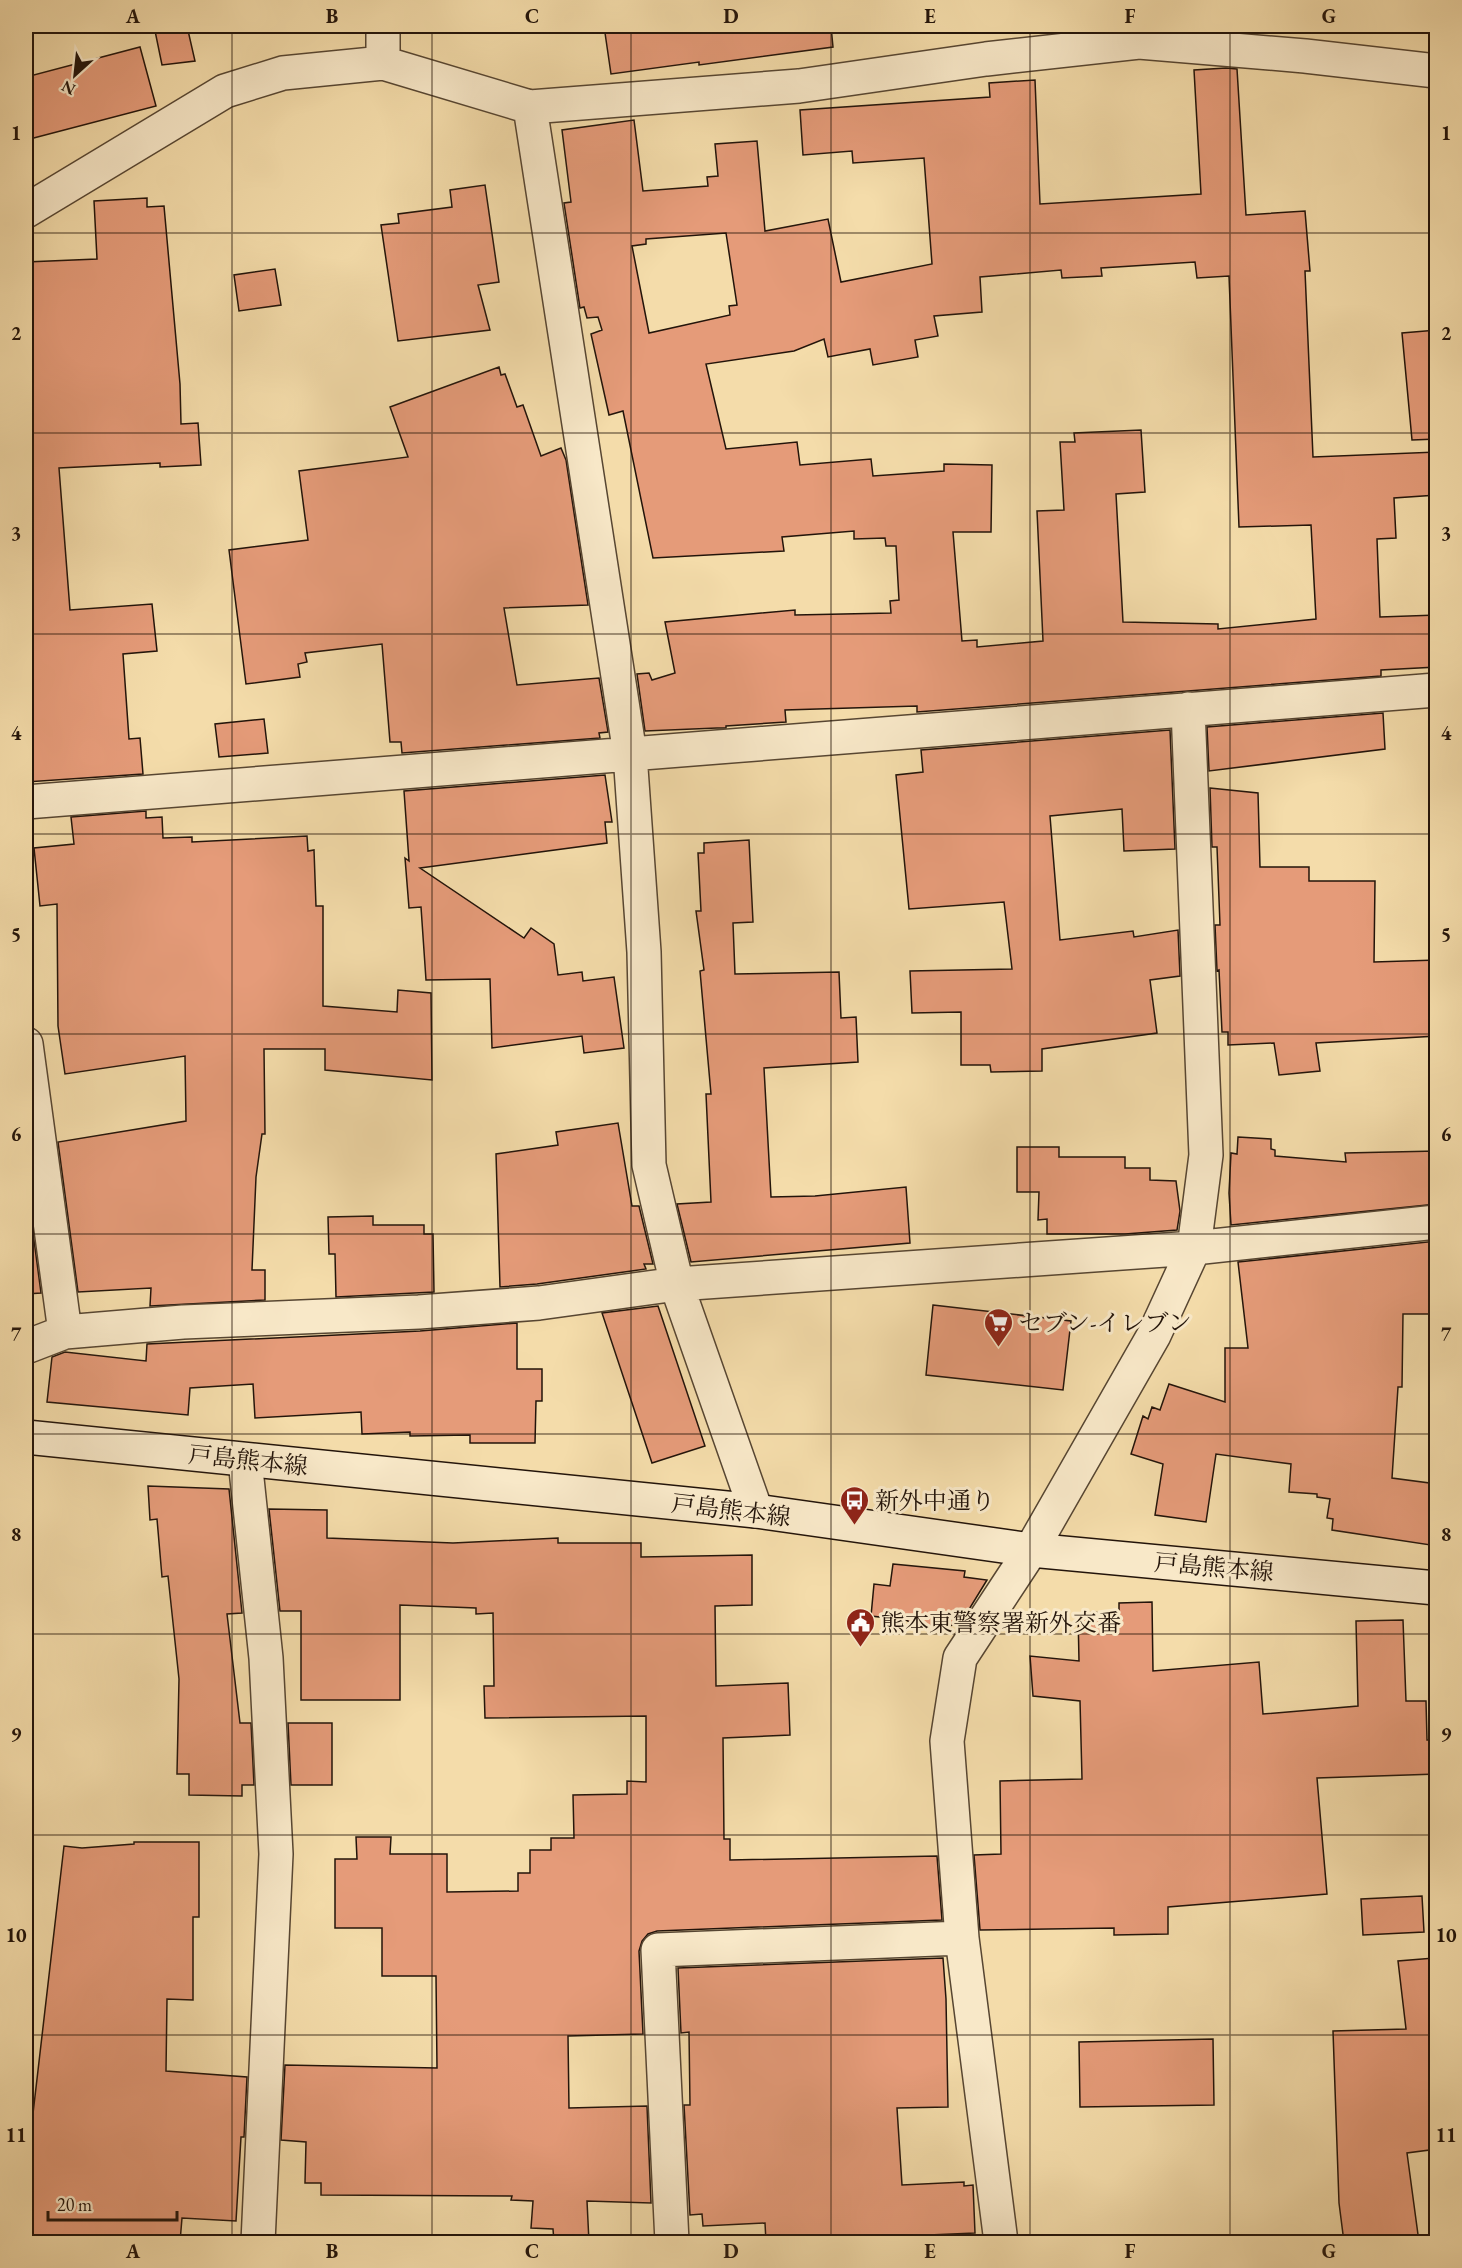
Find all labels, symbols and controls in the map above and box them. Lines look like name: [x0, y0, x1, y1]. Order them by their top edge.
text: A: [125, 3, 141, 29]
text: B: [326, 3, 338, 29]
text: C: [525, 3, 539, 29]
text: D: [723, 3, 739, 29]
text: E: [924, 3, 936, 29]
text: F: [1125, 3, 1136, 29]
text: G: [1322, 3, 1336, 29]
north arrow: [45, 45, 105, 105]
text: N: [58, 76, 79, 100]
text: 1: [11, 120, 21, 146]
text: 1: [1441, 120, 1451, 146]
text: 2: [11, 320, 22, 346]
text: 2: [1441, 320, 1452, 346]
text: 3: [11, 520, 21, 546]
text: 3: [1441, 520, 1451, 546]
text: 4: [11, 720, 22, 746]
text: 4: [1441, 720, 1452, 746]
text: 5: [11, 921, 21, 947]
text: 5: [1441, 921, 1451, 947]
text: 6: [11, 1121, 22, 1147]
text: 6: [1441, 1121, 1452, 1147]
supermarket icon: セブン-イレブン: [982, 1306, 1014, 1348]
place label: セブン-イレブン: [1019, 1307, 1192, 1338]
text: 7: [11, 1321, 22, 1347]
text: 7: [1441, 1321, 1452, 1347]
street label: 戸島熊本線: [187, 1438, 309, 1482]
bus stop icon: 新外中通り: [838, 1484, 870, 1526]
place label: 新外中通り: [875, 1485, 995, 1516]
street label: 戸島熊本線: [670, 1487, 792, 1533]
text: 8: [11, 1521, 21, 1547]
text: 8: [1441, 1521, 1451, 1547]
street label: 戸島熊本線: [1153, 1546, 1275, 1588]
public building icon: 熊本東警察署新外交番: [844, 1606, 876, 1648]
place label: 熊本東警察署新外交番: [881, 1607, 1121, 1638]
text: 9: [11, 1721, 22, 1747]
text: 9: [1441, 1721, 1452, 1747]
text: 10: [5, 1922, 27, 1948]
text: 10: [1435, 1922, 1457, 1948]
text: 11: [5, 2122, 27, 2148]
text: 11: [1435, 2122, 1457, 2148]
scale bar: [48, 2184, 177, 2222]
text: 20 m: [57, 2193, 92, 2216]
text: A: [125, 2238, 141, 2264]
text: B: [326, 2238, 338, 2264]
text: C: [525, 2238, 539, 2264]
text: D: [723, 2238, 739, 2264]
text: E: [924, 2238, 936, 2264]
text: F: [1125, 2238, 1136, 2264]
text: G: [1322, 2238, 1336, 2264]

